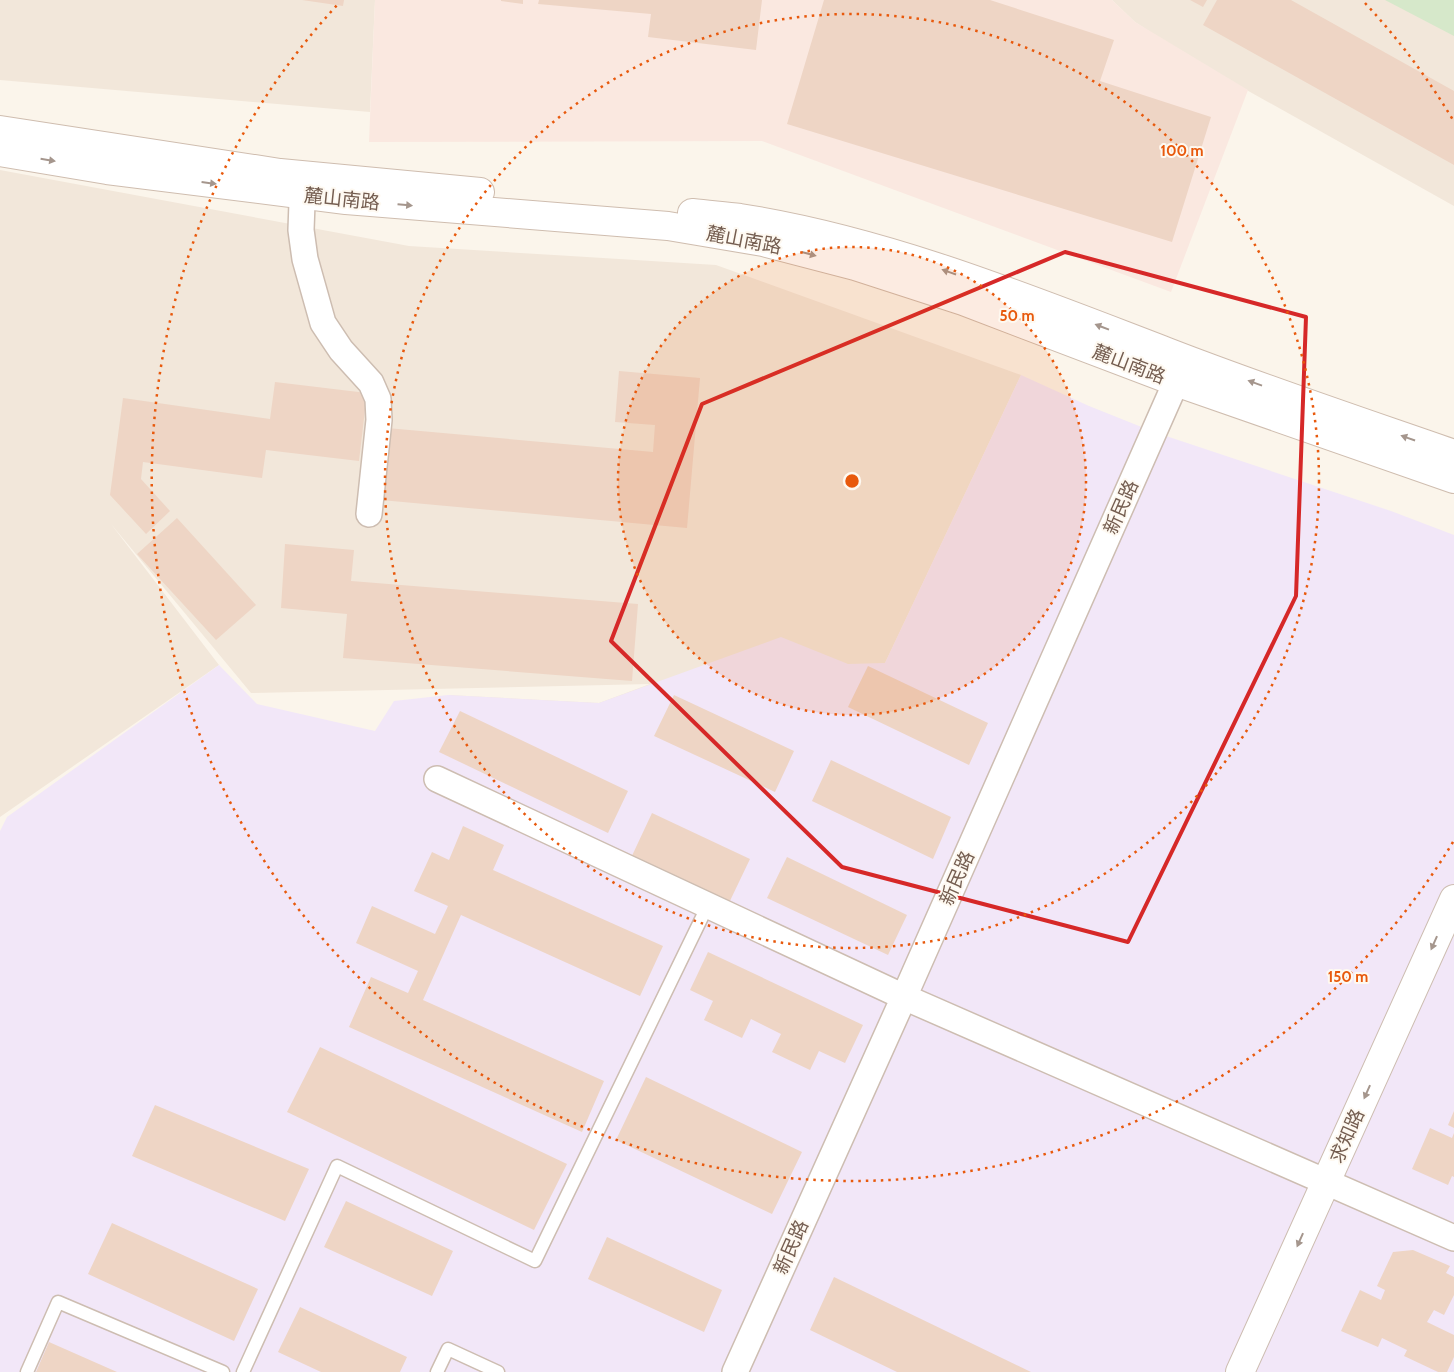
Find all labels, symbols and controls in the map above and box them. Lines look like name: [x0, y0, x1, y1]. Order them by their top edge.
text: 100 m: [1160, 142, 1204, 160]
one-way arrow: [40, 157, 56, 165]
one-way arrow: [201, 179, 217, 187]
street label: 麓山南路: [303, 184, 381, 214]
one-way arrow: [398, 201, 414, 209]
street label: 麓山南路: [704, 221, 784, 259]
one-way arrow: [802, 251, 817, 259]
one-way arrow: [942, 268, 957, 275]
text: 50 m: [999, 307, 1035, 325]
one-way arrow: [1095, 323, 1110, 330]
street label: 麓山南路: [1089, 340, 1169, 388]
one-way arrow: [1247, 379, 1262, 387]
one-way arrow: [1400, 434, 1415, 442]
centre of rings: [843, 472, 861, 490]
street label: 新民路: [1099, 476, 1143, 538]
street label: 新民路: [935, 847, 979, 909]
one-way arrow: [1430, 936, 1438, 950]
text: 150 m: [1328, 968, 1368, 986]
one-way arrow: [1363, 1084, 1371, 1099]
street label: 求知路: [1325, 1105, 1369, 1167]
street label: 新民路: [769, 1216, 813, 1278]
one-way arrow: [1295, 1232, 1304, 1247]

